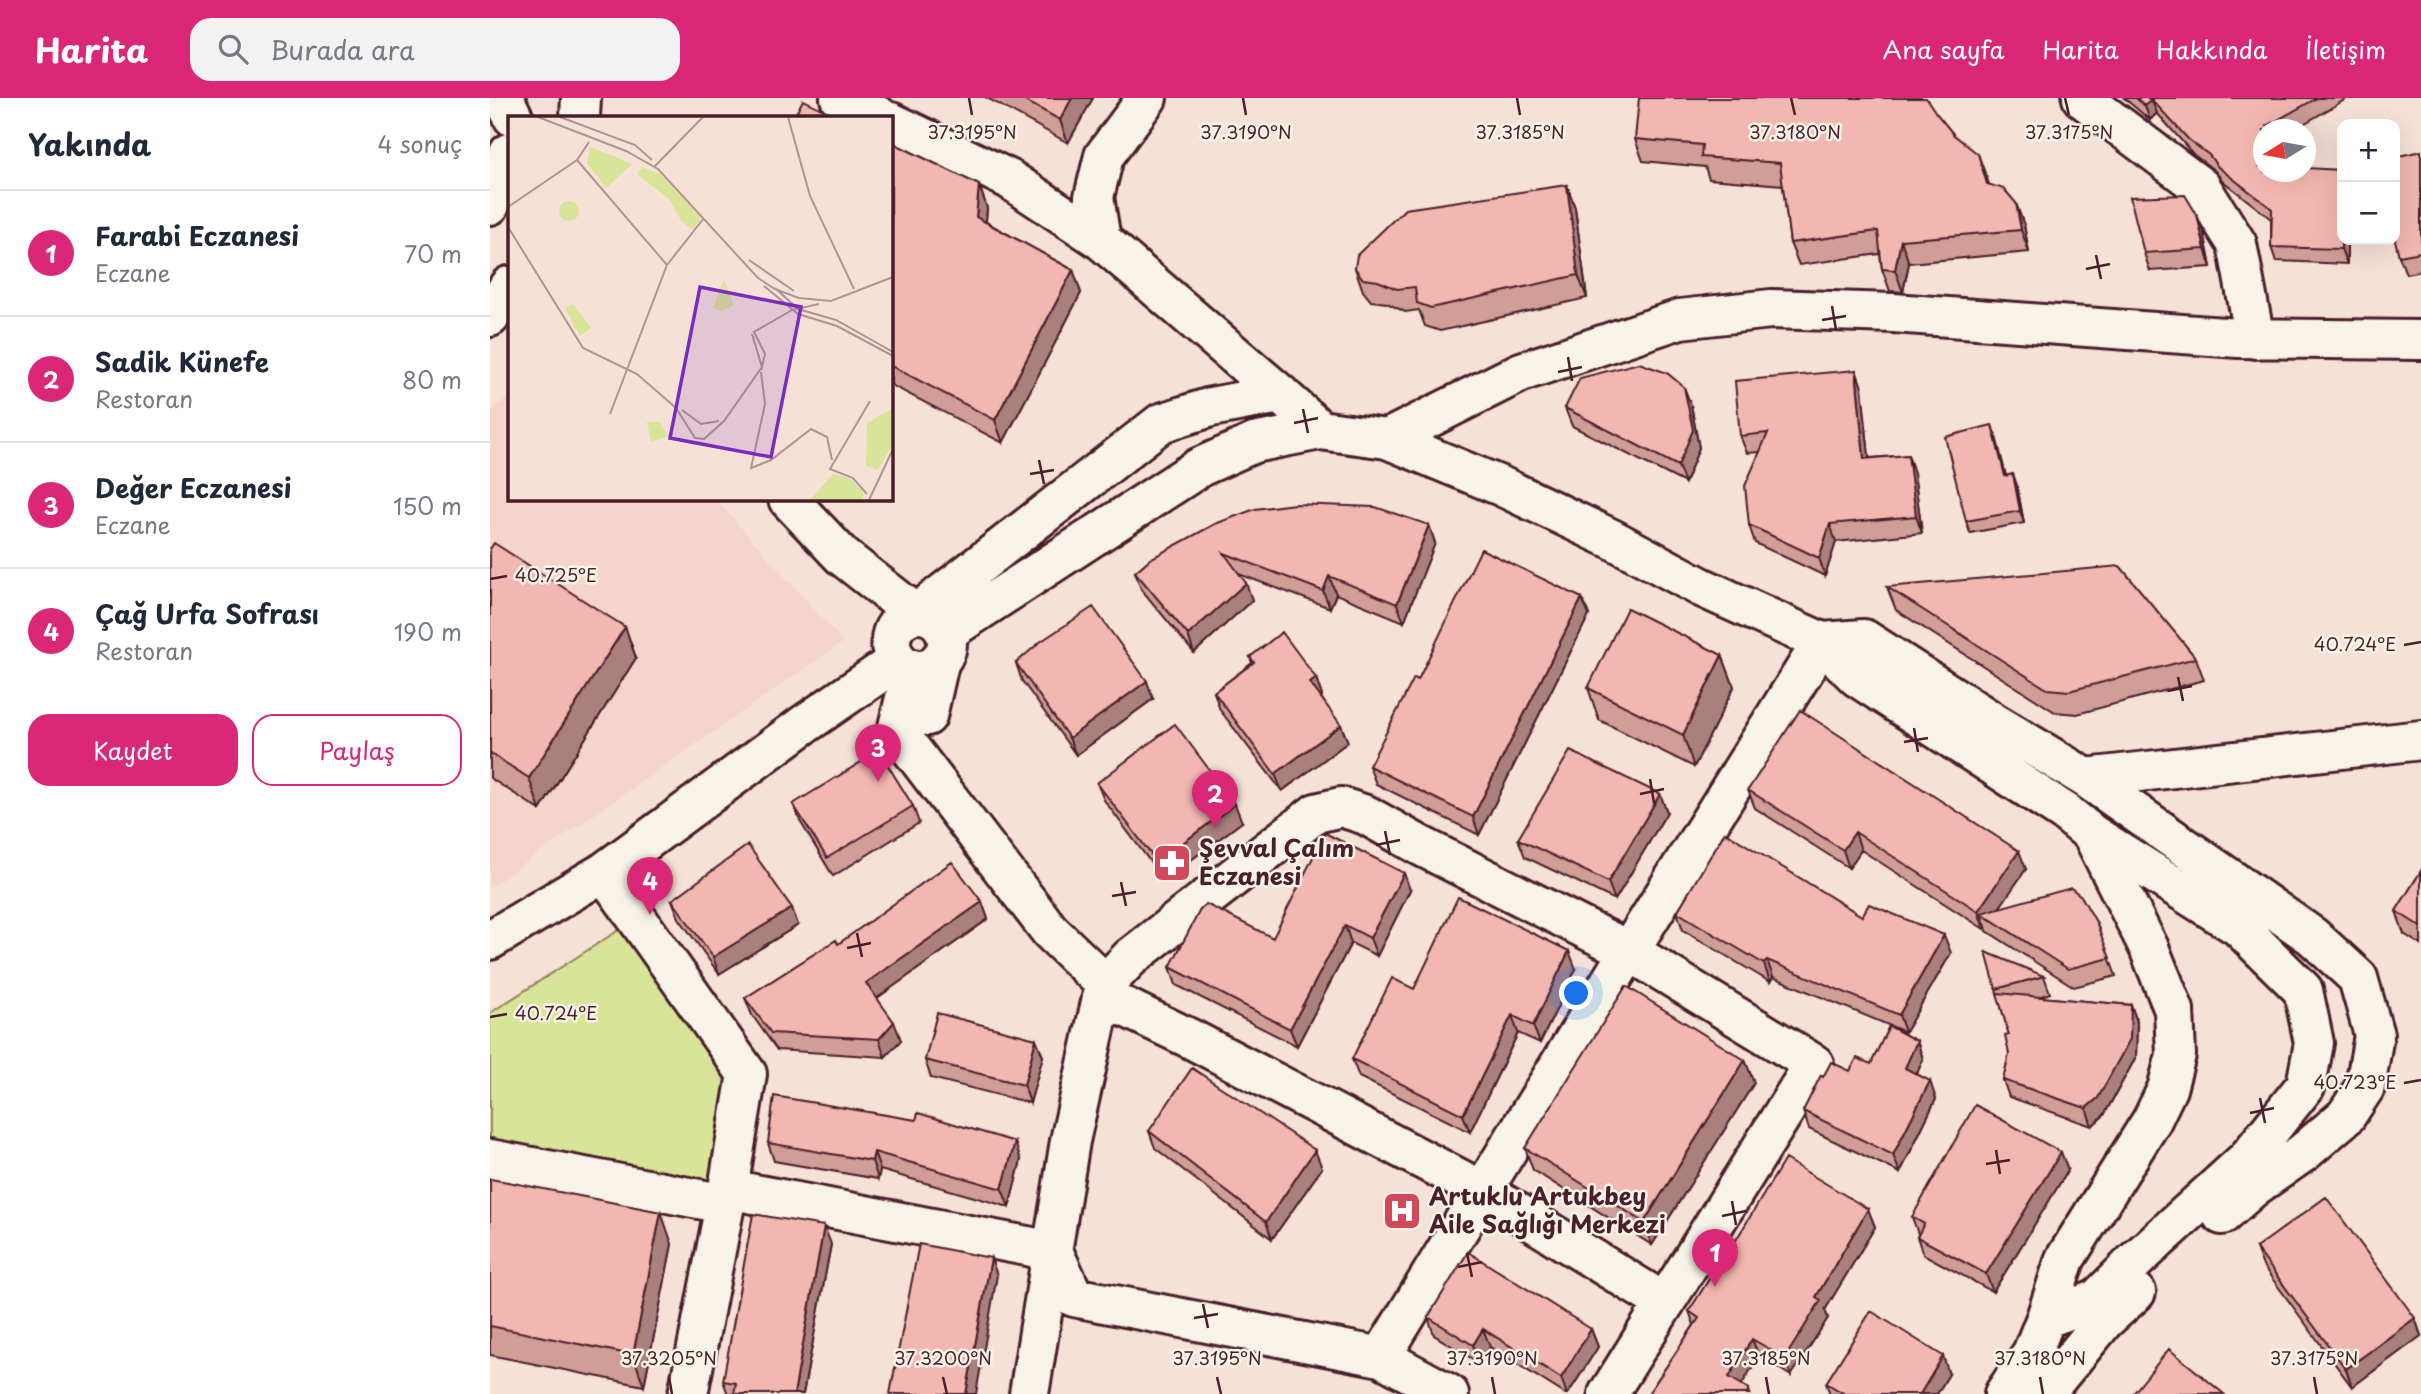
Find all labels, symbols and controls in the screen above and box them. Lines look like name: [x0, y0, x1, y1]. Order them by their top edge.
search box: [190, 18, 680, 81]
text: Harita: [35, 24, 148, 74]
icon: search: [214, 30, 252, 68]
text: Burada ara: [270, 30, 415, 69]
text: Ana sayfa: [1883, 31, 2004, 67]
text: Harita: [2042, 31, 2119, 67]
text: Hakkında: [2157, 31, 2267, 67]
text: İletişim: [2305, 31, 2386, 67]
inset map: [508, 116, 892, 500]
text: 37.3195°N: [927, 118, 1017, 145]
text: 37.3190°N: [1200, 118, 1292, 145]
text: 37.3185°N: [1475, 118, 1565, 145]
text: 37.3180°N: [1749, 118, 1841, 145]
text: 37.3175°N: [2025, 118, 2113, 145]
north arrow: [2253, 119, 2316, 182]
map controls: [2337, 119, 2400, 245]
button: +: [2337, 119, 2400, 182]
text: Yakında: [28, 121, 151, 166]
text: 4 sonuç: [378, 126, 462, 161]
button: −: [2337, 182, 2400, 245]
text: Farabi Eczanesi: [95, 216, 299, 255]
text: 1: [46, 236, 57, 271]
text: 70 m: [404, 236, 462, 271]
text: Eczane: [95, 255, 171, 290]
text: Sadik Künefe: [95, 342, 269, 381]
text: 2: [43, 362, 59, 397]
text: 80 m: [402, 362, 462, 397]
text: Restoran: [95, 381, 193, 416]
text: Değer Eczanesi: [95, 468, 291, 507]
text: 3: [43, 488, 59, 523]
text: 150 m: [393, 488, 462, 523]
text: Eczane: [95, 507, 171, 542]
text: 40.725°E: [515, 561, 597, 588]
text: Çağ Urfa Sofrası: [95, 594, 319, 633]
text: 4: [43, 614, 59, 649]
text: 190 m: [394, 614, 462, 649]
text: 40.724°E: [2314, 630, 2396, 657]
text: Restoran: [95, 633, 193, 668]
button: Kaydet: [28, 714, 238, 786]
button: Paylaş: [252, 714, 462, 786]
pin: 3: [855, 724, 901, 782]
pin: 2: [1192, 770, 1238, 828]
place label: Şevval Çalım Eczanesi: [1199, 829, 1354, 893]
pharmacy icon: Şevval Çalım Eczanesi: [1151, 842, 1193, 884]
pin: 4: [627, 857, 673, 915]
your location: [1559, 976, 1593, 1010]
text: 40.724°E: [515, 999, 597, 1026]
text: 40.723°E: [2313, 1068, 2397, 1095]
place label: Artuklu Artukbey Aile Sağlığı Merkezi: [1429, 1177, 1666, 1241]
hospital icon: Artuklu Artukbey Aile Sağlığı Merkezi: [1381, 1190, 1423, 1232]
pin: 1: [1692, 1229, 1738, 1287]
text: 37.3205°N: [621, 1344, 717, 1371]
text: 37.3200°N: [894, 1344, 992, 1371]
text: 37.3195°N: [1172, 1344, 1262, 1371]
text: 37.3190°N: [1446, 1344, 1538, 1371]
text: 37.3185°N: [1721, 1344, 1811, 1371]
text: 37.3180°N: [1994, 1344, 2086, 1371]
text: 37.3175°N: [2270, 1344, 2358, 1371]

